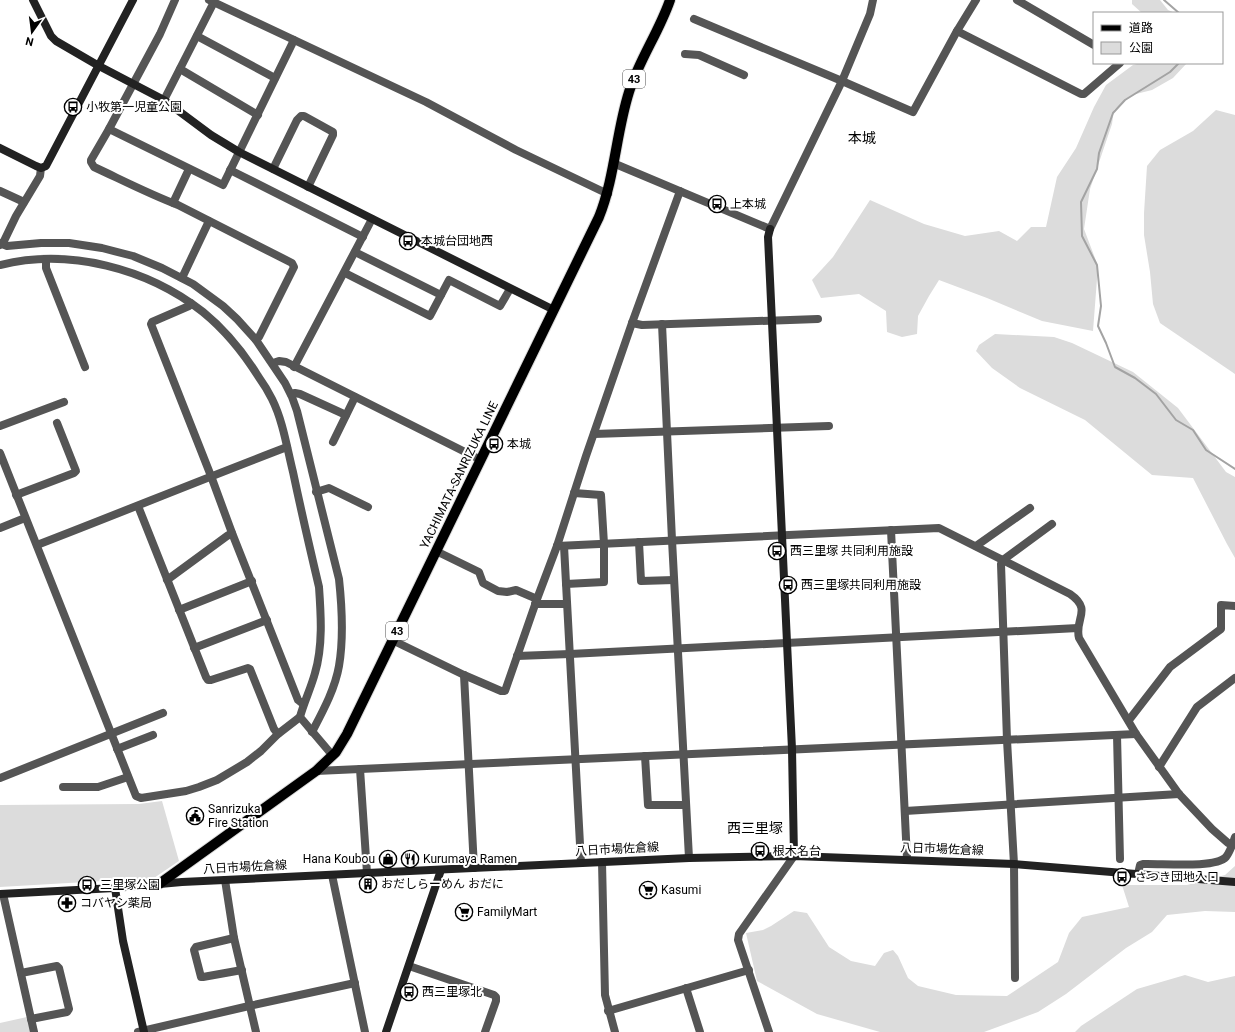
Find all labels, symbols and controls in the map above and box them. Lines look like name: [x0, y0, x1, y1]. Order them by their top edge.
north arrow: [12, 12, 52, 52]
legend: [1093, 12, 1223, 64]
text: 道路: [1129, 21, 1153, 35]
text: N: [24, 34, 35, 48]
text: 公園: [1129, 41, 1153, 55]
road number: 43: [623, 70, 645, 88]
bus stop icon: 小牧第一児童公園: [63, 97, 83, 117]
place label: 小牧第一児童公園: [86, 100, 182, 114]
district label: 本城: [848, 130, 876, 146]
bus stop icon: 上本城: [707, 194, 727, 214]
place label: 上本城: [730, 197, 766, 211]
bus stop icon: 本城台団地西: [398, 231, 418, 251]
place label: 本城台団地西: [421, 234, 493, 248]
street label: YACHIMATA-SANRIZUKA LINE: [417, 399, 501, 551]
bus stop icon: 本城: [484, 434, 504, 454]
place label: 本城: [507, 437, 531, 451]
bus stop icon: 西三里塚 共同利用施設: [767, 541, 787, 561]
place label: 西三里塚 共同利用施設: [790, 544, 913, 558]
bus stop icon: 西三里塚共同利用施設: [778, 575, 798, 595]
place label: 西三里塚共同利用施設: [801, 578, 921, 592]
road number: 43: [386, 622, 408, 640]
place label: Sanrizuka Fire Station: [208, 802, 269, 830]
public building icon: Sanrizuka Fire Station: [185, 806, 205, 826]
district label: 西三里塚: [727, 820, 783, 836]
street label: 八日市場佐倉線: [575, 840, 659, 858]
bus stop icon: 根木名台: [750, 841, 770, 861]
street label: 八日市場佐倉線: [900, 841, 984, 857]
place label: 根木名台: [773, 844, 821, 858]
shop icon: Hana Koubou: [378, 849, 398, 869]
restaurant icon: Kurumaya Ramen: [400, 849, 420, 869]
place label: Hana Koubou: [303, 852, 375, 866]
place label: Kurumaya Ramen: [423, 852, 517, 866]
street label: 八日市場佐倉線: [203, 858, 287, 876]
bus stop icon: さつき団地入口: [1112, 867, 1132, 887]
place label: さつき団地入口: [1135, 870, 1219, 884]
building icon: おだしらーめん おだに: [358, 874, 378, 894]
bus stop icon: 三里塚公園: [77, 875, 97, 895]
place label: おだしらーめん おだに: [381, 877, 504, 891]
place label: 三里塚公園: [100, 878, 160, 892]
supermarket icon: Kasumi: [638, 880, 658, 900]
place label: Kasumi: [661, 883, 701, 897]
pharmacy icon: コバヤシ薬局: [57, 893, 77, 913]
place label: コバヤシ薬局: [80, 896, 152, 910]
supermarket icon: FamilyMart: [454, 902, 474, 922]
place label: FamilyMart: [477, 905, 537, 919]
bus stop icon: 西三里塚北: [399, 982, 419, 1002]
place label: 西三里塚北: [422, 985, 482, 999]

